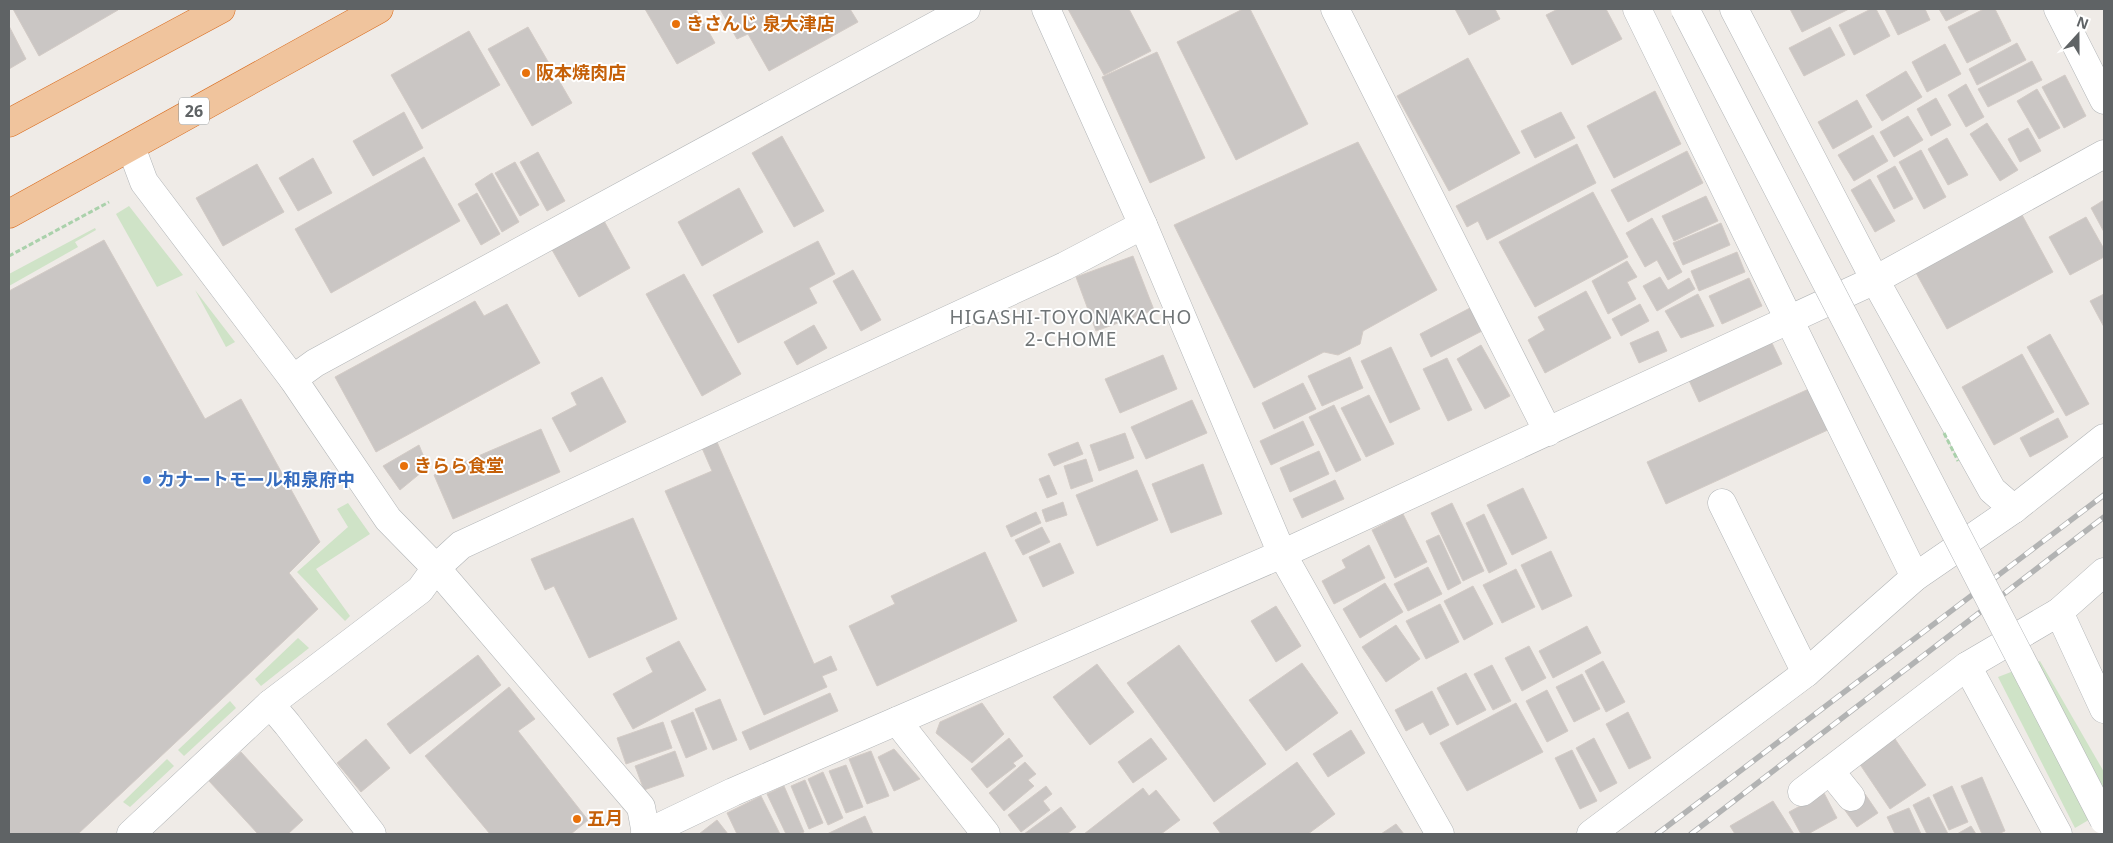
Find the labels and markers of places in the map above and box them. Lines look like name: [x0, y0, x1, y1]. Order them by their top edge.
place label: きさんじ 泉大津店: [686, 11, 835, 35]
marker: きさんじ 泉大津店: [670, 18, 682, 30]
place label: 阪本焼肉店: [536, 60, 626, 84]
marker: 阪本焼肉店: [520, 67, 532, 79]
place label: きらら食堂: [414, 453, 504, 477]
marker: きらら食堂: [398, 460, 410, 472]
place label: カナートモール和泉府中: [157, 467, 355, 491]
marker: カナートモール和泉府中: [141, 474, 153, 486]
place label: 五月: [587, 806, 623, 830]
marker: 五月: [571, 813, 583, 825]

